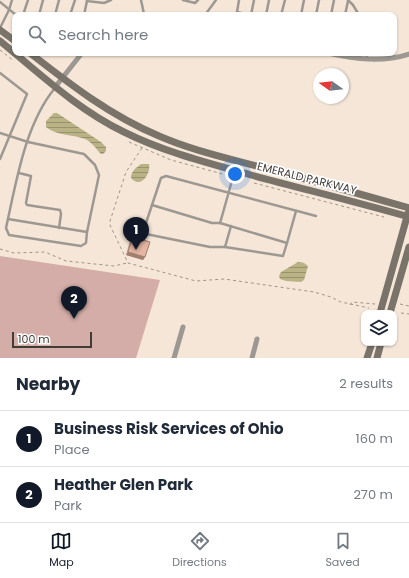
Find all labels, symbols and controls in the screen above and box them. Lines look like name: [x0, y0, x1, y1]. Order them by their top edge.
search box: [12, 12, 397, 56]
icon: search: [26, 23, 48, 45]
text: Search here: [58, 24, 148, 45]
north arrow: [313, 68, 349, 104]
street label: EMERALD PARKWAY: [256, 158, 359, 198]
your location: [225, 164, 245, 184]
pin: 1: [123, 217, 149, 250]
pin: 2: [61, 286, 87, 319]
map controls: [361, 310, 397, 346]
button: layers: [361, 310, 397, 346]
scale bar: [12, 330, 92, 349]
text: 100 m: [18, 331, 50, 347]
text: Nearby: [16, 372, 80, 396]
text: 2 results: [339, 374, 393, 393]
text: Business Risk Services of Ohio: [54, 418, 284, 439]
text: 1: [27, 429, 31, 448]
text: 160 m: [356, 429, 393, 448]
text: Place: [54, 440, 89, 459]
text: Heather Glen Park: [54, 474, 193, 495]
text: 2: [25, 485, 33, 504]
text: 270 m: [353, 485, 393, 504]
text: Park: [54, 496, 82, 515]
tab: Map: [49, 530, 74, 571]
tab: Directions: [172, 530, 227, 571]
tab: Saved: [325, 530, 360, 571]

